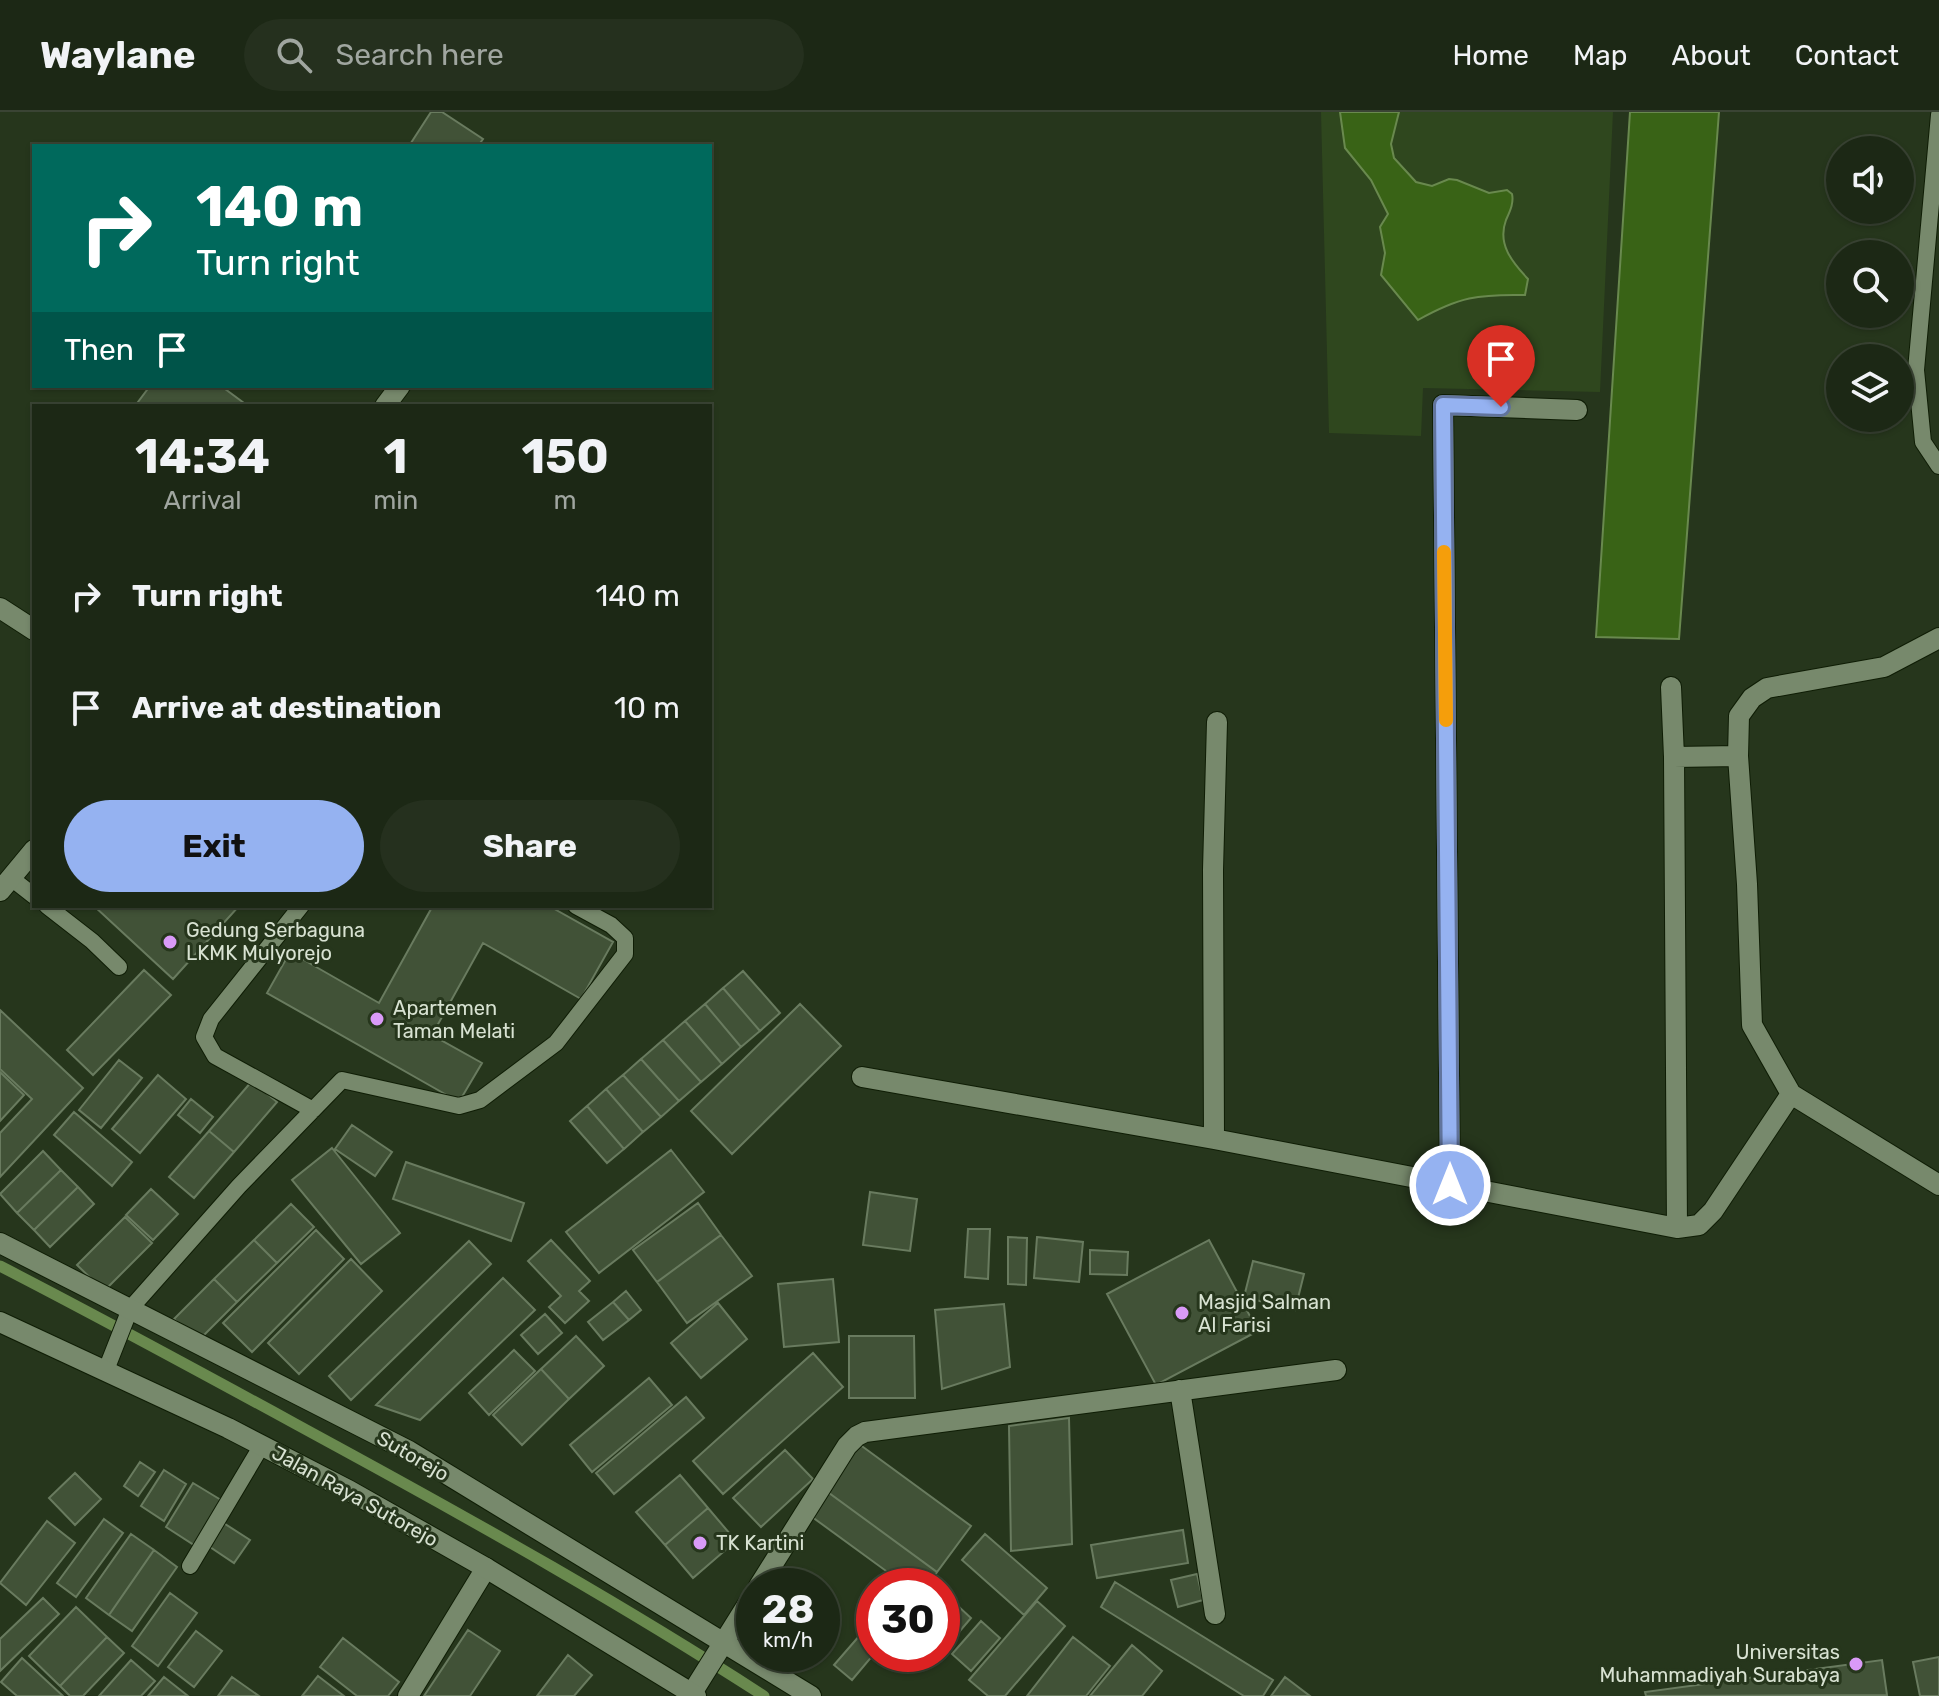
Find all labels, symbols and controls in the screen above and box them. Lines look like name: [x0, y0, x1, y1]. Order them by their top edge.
search box: [244, 19, 804, 91]
text: Waylane: [40, 32, 196, 78]
icon: search: [272, 33, 316, 77]
text: Search here: [336, 37, 504, 73]
text: Home: [1452, 39, 1529, 72]
text: Map: [1573, 39, 1627, 72]
text: About: [1671, 39, 1751, 72]
text: Contact: [1795, 39, 1899, 72]
map controls: [1826, 136, 1914, 432]
button: sound: [1826, 136, 1914, 224]
text: 140 m: [196, 174, 363, 240]
icon: right: [64, 176, 168, 280]
button: search: [1826, 240, 1914, 328]
text: Turn right: [196, 241, 360, 284]
pin: [1467, 325, 1535, 407]
icon: arrive: [150, 328, 194, 372]
text: Then: [64, 332, 134, 368]
icon: arrive: [1479, 337, 1523, 381]
button: layers: [1826, 344, 1914, 432]
text: 14:34: [135, 428, 270, 485]
text: 1: [384, 428, 408, 485]
text: 150: [521, 428, 609, 485]
text: Arrival: [164, 485, 242, 516]
text: min: [373, 485, 418, 516]
text: m: [554, 485, 577, 516]
icon: right: [64, 574, 108, 618]
text: Turn right: [132, 578, 283, 614]
text: 140 m: [595, 578, 680, 614]
icon: arrive: [64, 686, 108, 730]
text: Arrive at destination: [132, 690, 442, 726]
text: 10 m: [614, 690, 680, 726]
button: Exit: [64, 800, 364, 892]
button: Share: [380, 800, 680, 892]
place label: Gedung Serbaguna LKMK Mulyorejo: [186, 918, 365, 965]
marker: Gedung Serbaguna LKMK Mulyorejo: [161, 933, 179, 951]
place label: Apartemen Taman Melati: [393, 996, 515, 1043]
marker: Apartemen Taman Melati: [368, 1010, 386, 1028]
position arrow: [1408, 1143, 1492, 1227]
place label: Masjid Salman Al Farisi: [1198, 1290, 1331, 1337]
marker: Masjid Salman Al Farisi: [1173, 1304, 1191, 1322]
street label: Sutorejo: [373, 1426, 453, 1486]
street label: Jalan Raya Sutorejo: [268, 1440, 442, 1552]
place label: TK Kartini: [716, 1531, 804, 1555]
marker: TK Kartini: [691, 1534, 709, 1552]
speed limit sign: 30: [856, 1568, 960, 1672]
text: 28: [761, 1586, 815, 1633]
text: km/h: [763, 1628, 813, 1652]
place label: Universitas Muhammadiyah Surabaya: [1599, 1640, 1840, 1687]
marker: Universitas Muhammadiyah Surabaya: [1847, 1655, 1865, 1673]

